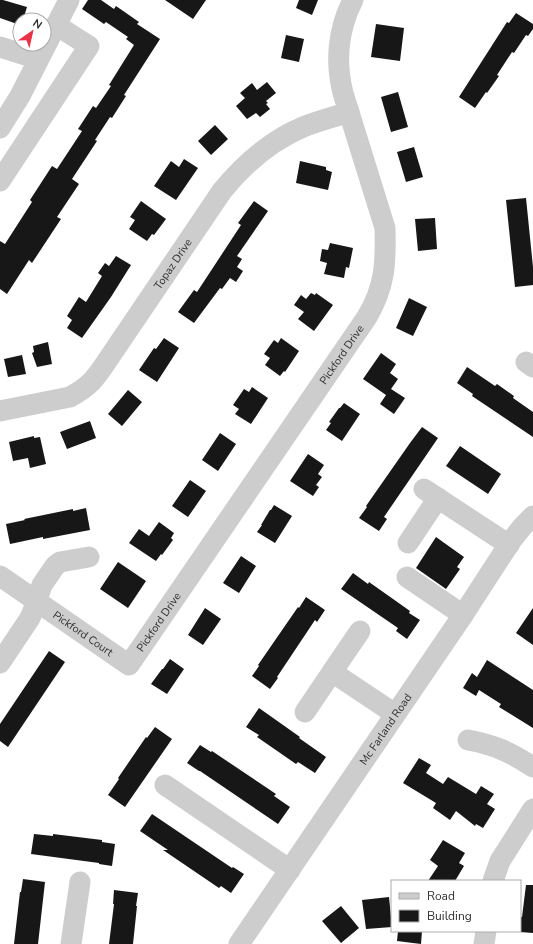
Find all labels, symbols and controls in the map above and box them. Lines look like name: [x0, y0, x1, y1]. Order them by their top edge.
north arrow: [12, 12, 52, 52]
text: N: [30, 16, 45, 33]
street label: Topaz Drive: [151, 236, 196, 292]
street label: Pickford Drive: [316, 322, 368, 387]
street label: Pickford Drive: [133, 589, 185, 655]
street label: Pickford Court: [50, 608, 116, 660]
street label: Mc Farland Road: [356, 691, 415, 768]
legend: [391, 880, 521, 932]
text: Road: [427, 888, 455, 904]
text: Building: [427, 908, 472, 924]

